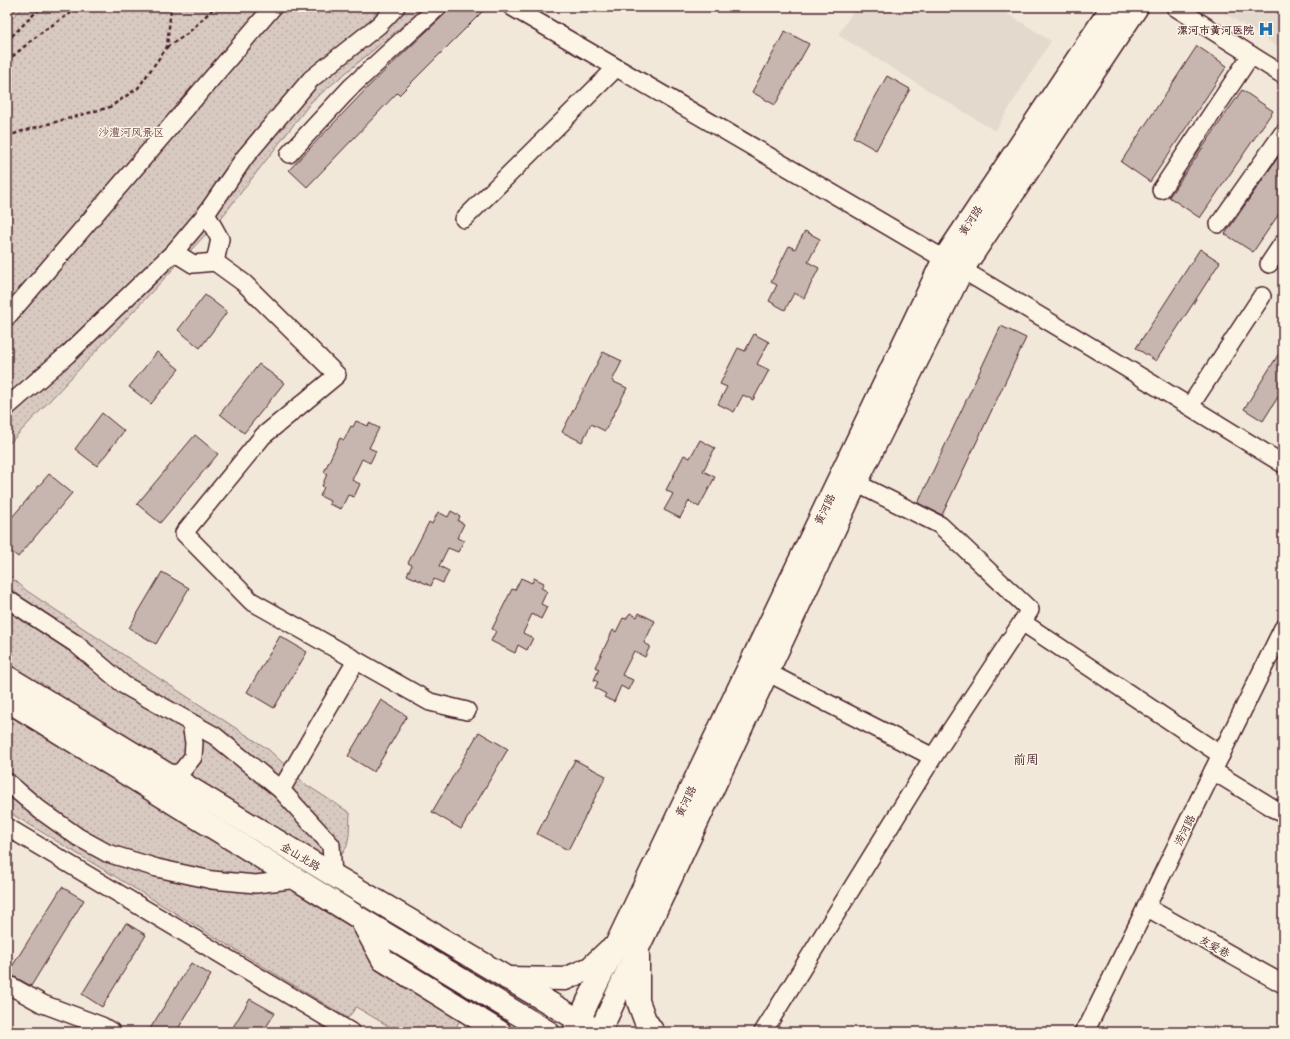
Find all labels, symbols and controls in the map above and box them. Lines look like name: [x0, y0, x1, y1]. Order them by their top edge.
hospital icon: 漯河市黄河医院: [1257, 20, 1275, 38]
place label: 漯河市黄河医院: [1177, 21, 1254, 38]
park label: 沙澧河风景区: [98, 123, 164, 140]
street label: 黄河路: [954, 202, 986, 238]
street label: 黄河路: [809, 490, 839, 528]
district label: 前周: [1013, 749, 1039, 768]
street label: 黄河路: [670, 782, 700, 820]
street label: 涝河路: [1169, 811, 1199, 849]
street label: 金山北路: [278, 837, 324, 875]
street label: 友爱巷: [1196, 931, 1234, 961]

